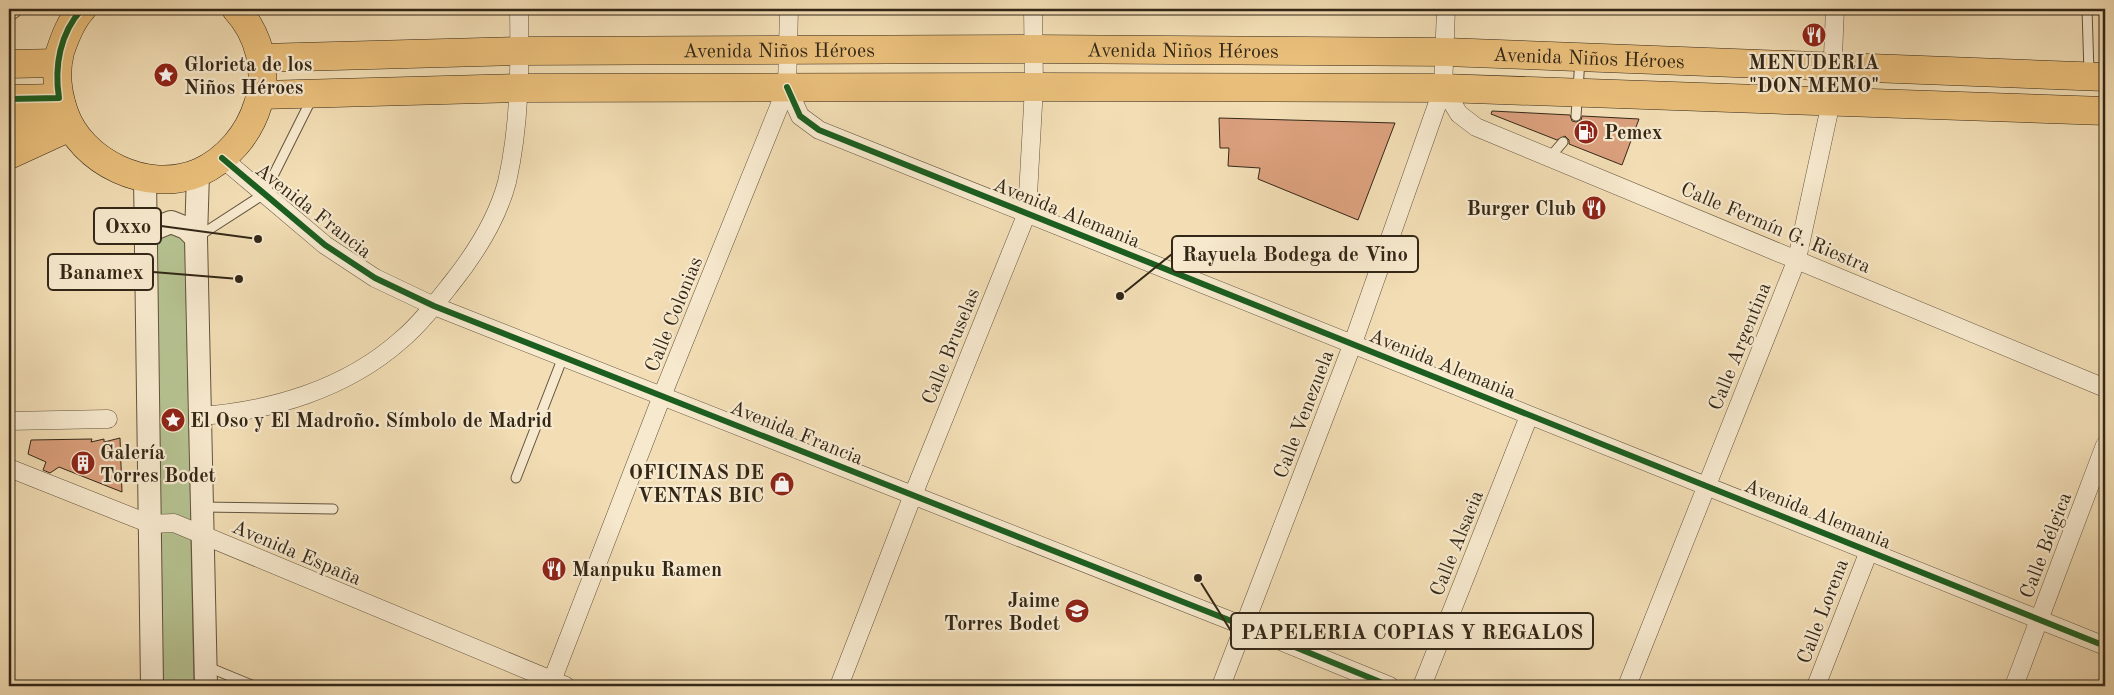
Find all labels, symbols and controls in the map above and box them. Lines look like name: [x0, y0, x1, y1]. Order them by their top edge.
restaurant icon: MENUDERIA "DON MEMO": [1801, 22, 1827, 48]
street label: Avenida Niños Héroes: [1087, 41, 1279, 63]
street label: Avenida Niños Héroes: [683, 42, 875, 62]
street label: Avenida Niños Héroes: [1492, 46, 1685, 73]
place label: MENUDERIA "DON MEMO": [1749, 54, 1879, 97]
place label: Glorieta de los Niños Héroes: [184, 56, 312, 99]
place icon: Glorieta de los Niños Héroes: [153, 62, 179, 88]
fuel station icon: Pemex: [1573, 119, 1599, 145]
place label: Pemex: [1604, 124, 1662, 144]
street label: Avenida Francia: [251, 160, 375, 263]
street label: Avenida Alemania: [990, 175, 1143, 253]
street label: Calle Fermín G. Riestra: [1677, 180, 1873, 278]
restaurant icon: Burger Club: [1581, 195, 1607, 221]
place label: Burger Club: [1466, 200, 1576, 220]
callout: Oxxo: [94, 208, 161, 244]
text: Oxxo: [105, 217, 151, 238]
callout: Rayuela Bodega de Vino: [1172, 236, 1418, 272]
text: Rayuela Bodega de Vino: [1182, 245, 1408, 266]
callout: Banamex: [48, 254, 153, 290]
street label: Calle Colonias: [643, 254, 707, 375]
text: Banamex: [58, 263, 144, 284]
street label: Calle Argentina: [1706, 280, 1776, 414]
street label: Calle Bruselas: [919, 286, 984, 408]
street label: Avenida Alemania: [1366, 326, 1519, 404]
street label: Calle Venezuela: [1271, 348, 1339, 482]
street label: Avenida Francia: [727, 398, 866, 470]
place icon: El Oso y El Madroño. Símbolo de Madrid: [160, 407, 186, 433]
place label: El Oso y El Madroño. Símbolo de Madrid: [190, 412, 553, 432]
place label: Galería Torres Bodet: [100, 444, 216, 487]
building icon: Galería Torres Bodet: [70, 450, 96, 476]
place label: OFICINAS DE VENTAS BIC: [629, 464, 764, 507]
shop icon: OFICINAS DE VENTAS BIC: [769, 471, 795, 497]
street label: Avenida Alemania: [1741, 476, 1894, 554]
street label: Calle Alsacia: [1428, 488, 1488, 599]
street label: Calle Bélgica: [2017, 490, 2076, 602]
street label: Avenida España: [229, 518, 364, 590]
restaurant icon: Manpuku Ramen: [541, 556, 567, 582]
street label: Calle Lorena: [1795, 557, 1853, 667]
place label: Manpuku Ramen: [572, 561, 722, 581]
place label: Jaime Torres Bodet: [944, 592, 1060, 635]
school or university icon: Jaime Torres Bodet: [1064, 598, 1090, 624]
callout: PAPELERIA COPIAS Y REGALOS: [1231, 613, 1593, 649]
text: PAPELERIA COPIAS Y REGALOS: [1241, 623, 1583, 644]

